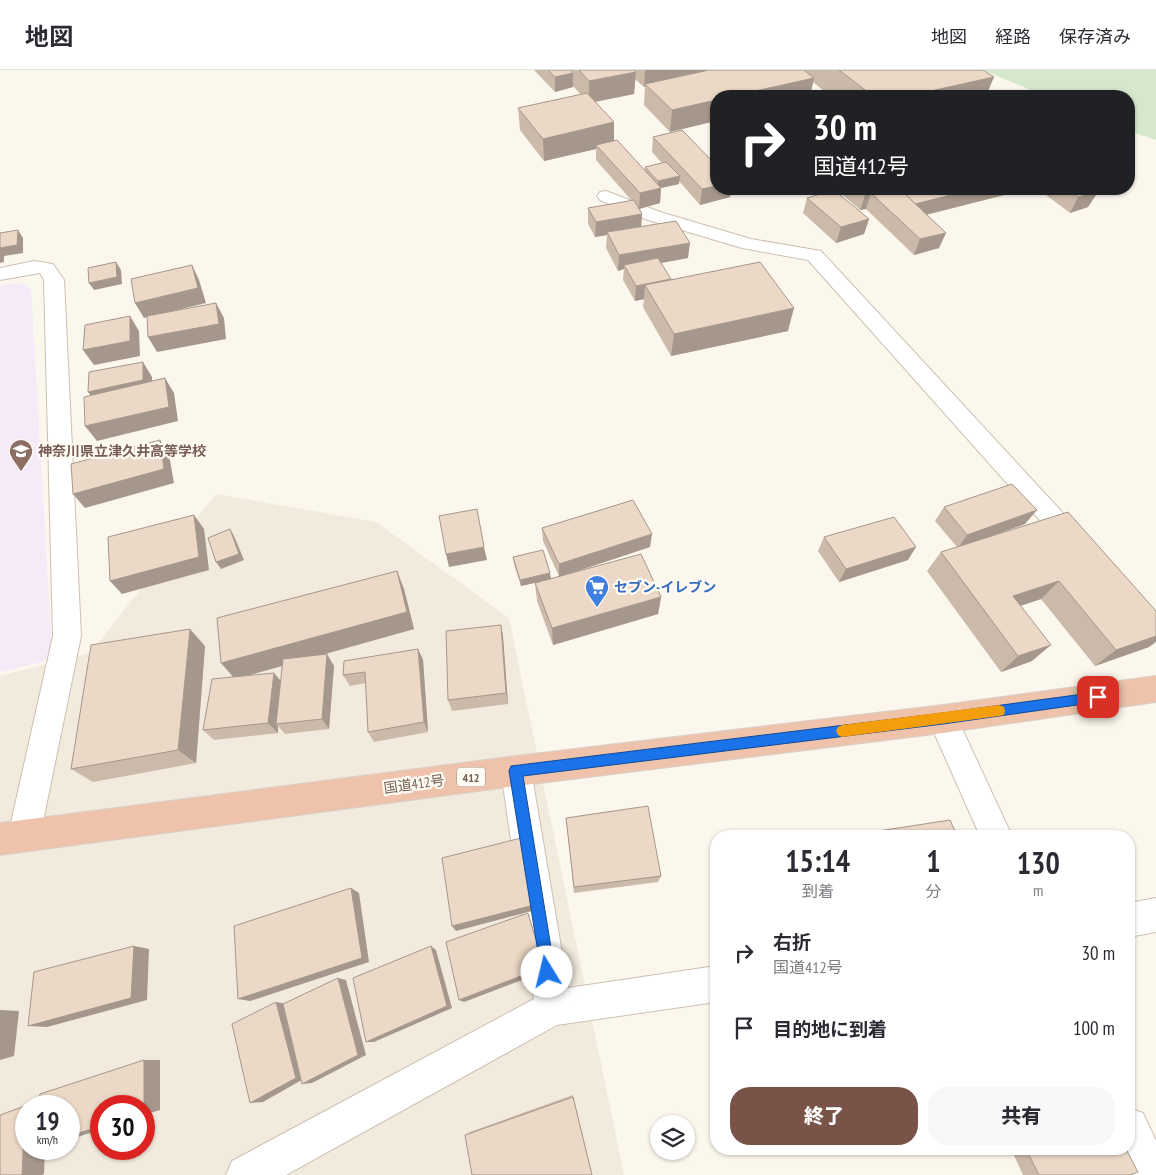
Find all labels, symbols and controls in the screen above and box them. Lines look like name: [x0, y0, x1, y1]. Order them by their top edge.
text: 地図: [25, 21, 73, 52]
text: 地図: [931, 25, 967, 48]
text: 経路: [995, 25, 1031, 48]
text: 保存済み: [1059, 25, 1131, 48]
text: 30 m: [813, 104, 877, 150]
icon: right: [730, 110, 795, 175]
text: 国道412号: [813, 152, 909, 180]
school or university icon: 神奈川県立津久井高等学校: [8, 438, 34, 472]
place label: 神奈川県立津久井高等学校: [38, 442, 206, 460]
supermarket icon: セブン-イレブン: [584, 574, 610, 608]
place label: セブン-イレブン: [614, 578, 716, 596]
pin: [1077, 676, 1119, 718]
icon: arrive: [1084, 683, 1112, 711]
road number: 412: [457, 768, 485, 786]
street label: 国道412号: [383, 771, 445, 797]
text: 15:14: [785, 841, 850, 880]
text: 1: [926, 841, 941, 880]
text: 130: [1017, 843, 1060, 882]
text: m: [1033, 880, 1043, 900]
text: 到着: [802, 881, 834, 901]
text: 分: [925, 881, 941, 901]
text: 右折: [773, 930, 811, 954]
icon: right: [730, 939, 758, 967]
text: 30 m: [1082, 941, 1115, 965]
position arrow: [520, 945, 572, 997]
text: 国道412号: [773, 957, 843, 977]
icon: arrive: [730, 1014, 758, 1042]
text: 100 m: [1073, 1016, 1115, 1040]
text: 目的地に到着: [773, 1017, 887, 1041]
button: 終了: [730, 1087, 918, 1145]
button: 共有: [928, 1087, 1115, 1145]
speed limit sign: 30: [90, 1095, 155, 1160]
text: 19: [36, 1105, 59, 1137]
map controls: [650, 1115, 695, 1160]
button: layers: [650, 1115, 695, 1160]
text: km/h: [37, 1132, 58, 1147]

